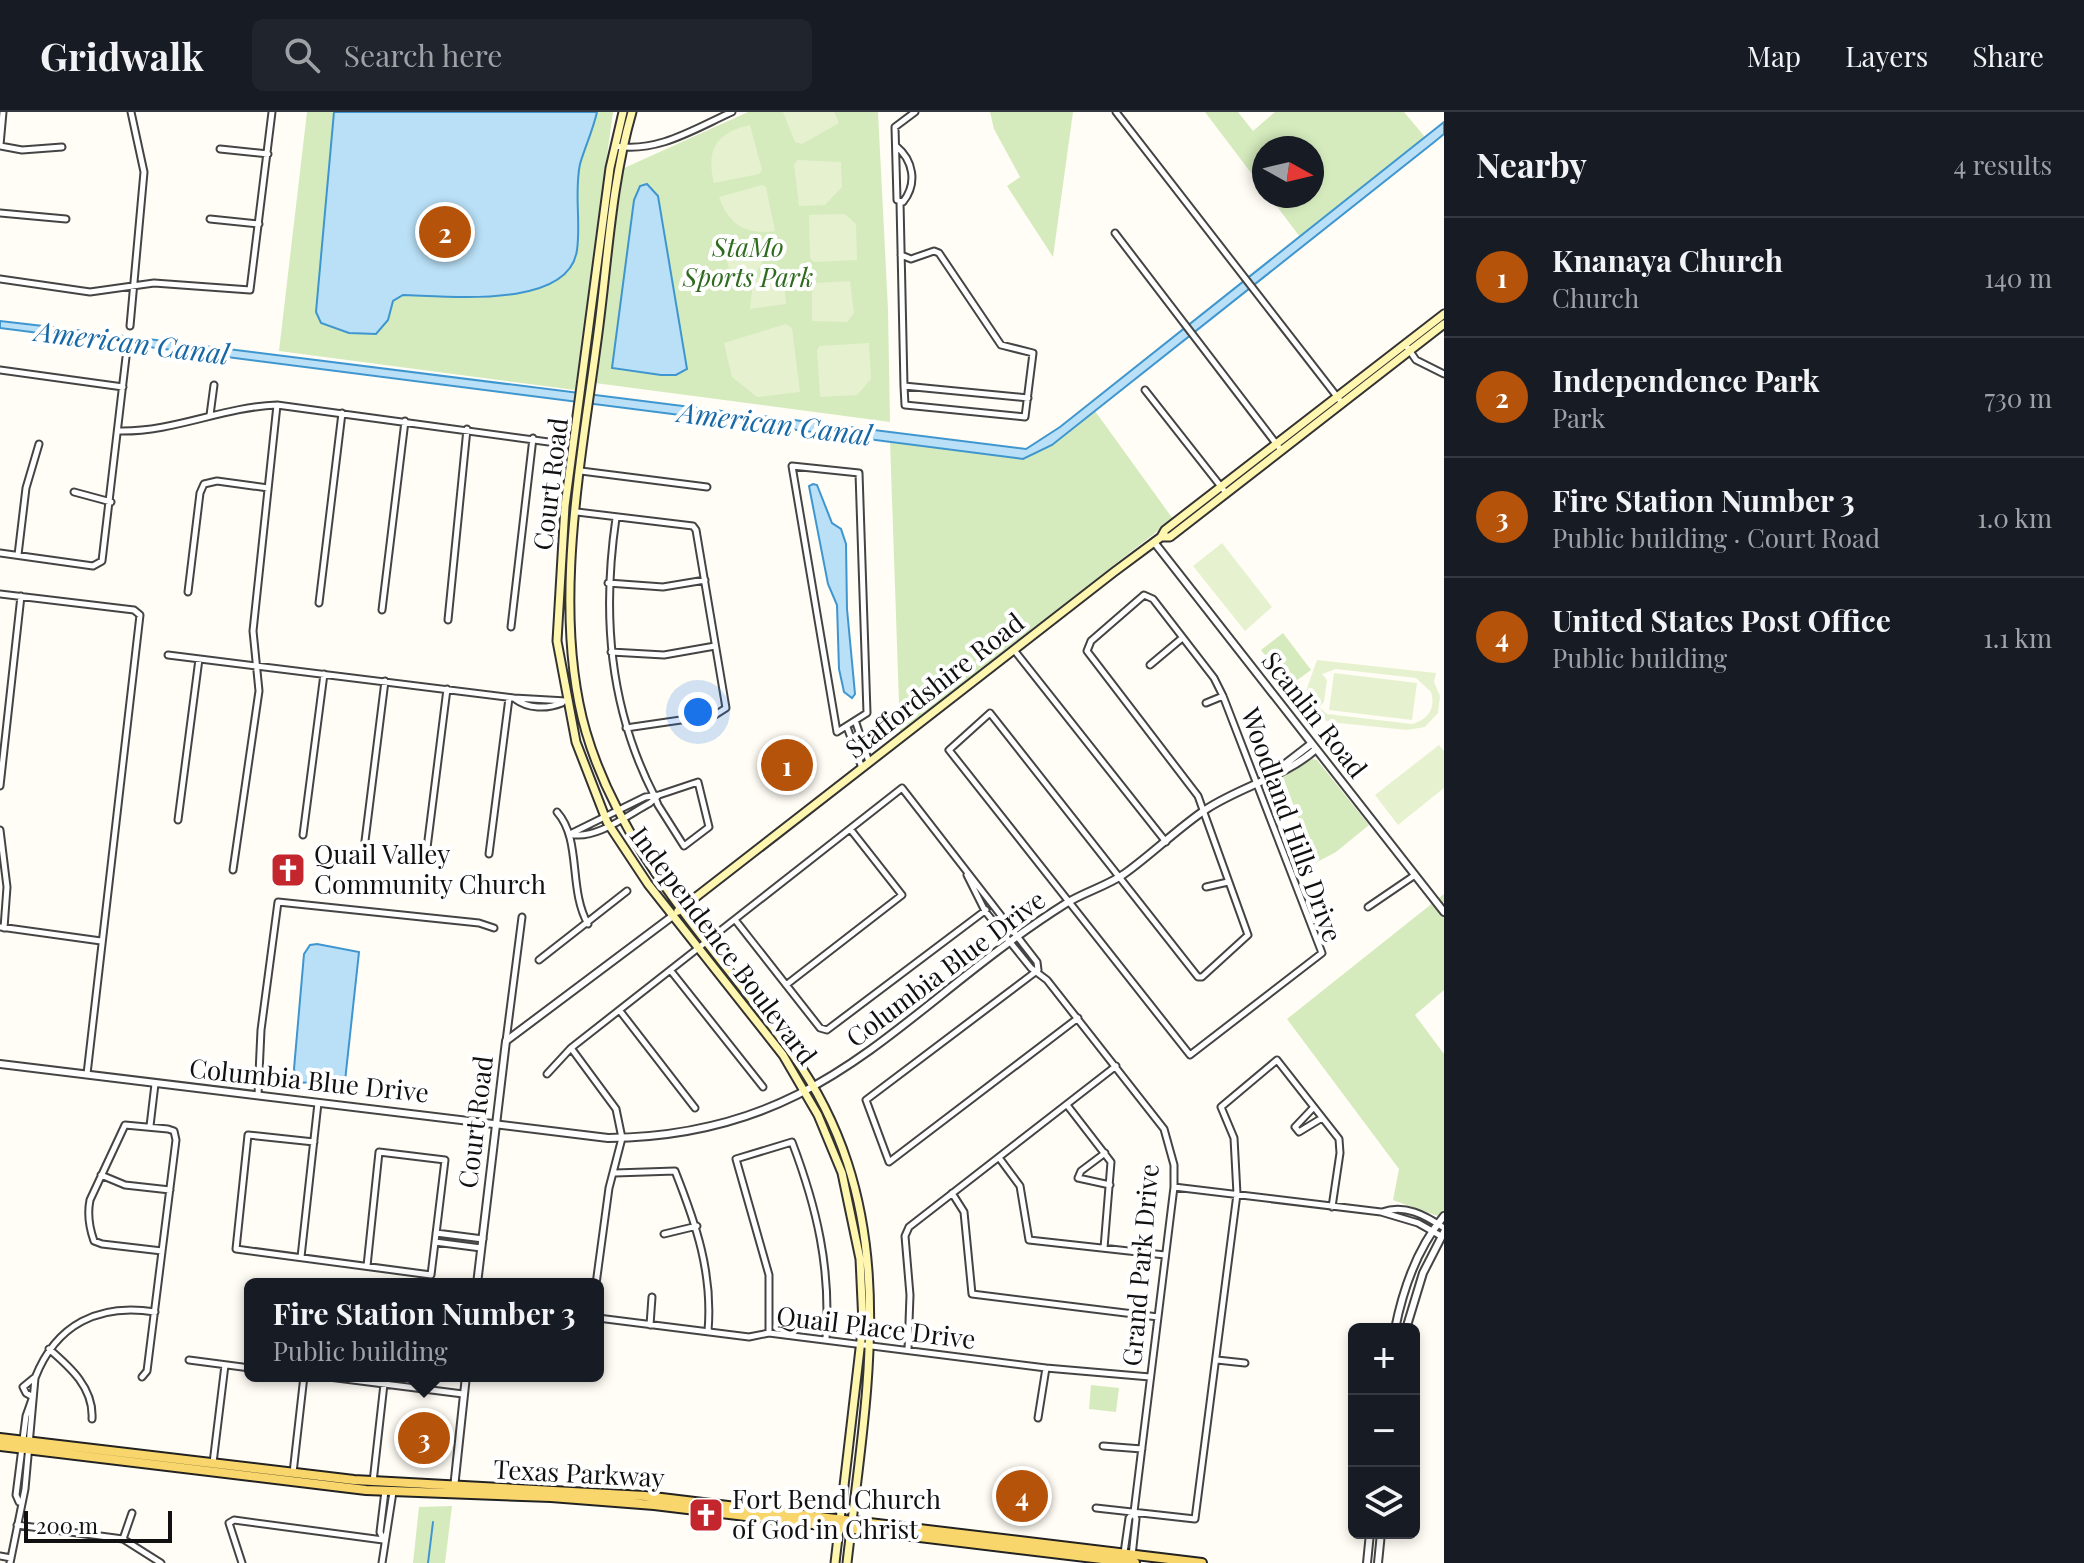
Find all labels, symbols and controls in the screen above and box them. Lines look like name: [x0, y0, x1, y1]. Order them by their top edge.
search box: [252, 19, 812, 91]
text: Gridwalk: [40, 30, 204, 81]
icon: search: [280, 33, 324, 77]
text: Search here: [344, 35, 502, 75]
text: Map: [1747, 37, 1801, 74]
text: Layers: [1845, 37, 1928, 74]
text: Share: [1972, 37, 2044, 74]
north arrow: [1252, 136, 1324, 208]
text: Nearby: [1476, 141, 1587, 187]
text: 4 results: [1953, 147, 2052, 182]
pin: 2: [419, 202, 471, 262]
park label: StaMo Sports Park: [682, 229, 813, 294]
text: Knanaya Church: [1552, 240, 1783, 280]
text: 1: [1497, 260, 1507, 295]
text: 140 m: [1984, 260, 2052, 295]
text: Church: [1552, 280, 1639, 315]
water label: American Canal: [30, 311, 232, 372]
text: Independence Park: [1552, 360, 1820, 400]
text: 2: [1495, 380, 1509, 415]
text: 730 m: [1985, 380, 2052, 415]
water label: American Canal: [673, 392, 875, 453]
text: Park: [1552, 400, 1605, 435]
street label: Court Road: [524, 416, 575, 552]
text: Fire Station Number 3: [1552, 480, 1855, 520]
text: 3: [1496, 500, 1508, 535]
text: 1.0 km: [1977, 500, 2052, 535]
text: Public building · Court Road: [1552, 520, 1880, 555]
text: United States Post Office: [1552, 600, 1891, 640]
street label: Staffordshire Road: [838, 604, 1031, 766]
text: 4: [1495, 620, 1509, 655]
text: 1.1 km: [1983, 620, 2052, 655]
text: Public building: [1552, 640, 1727, 675]
street label: Scanlin Road: [1255, 644, 1376, 784]
your location: [678, 692, 718, 732]
street label: Woodland Hills Drive: [1233, 702, 1351, 946]
pin: 1: [761, 735, 813, 795]
street label: Independence Boulevard: [623, 819, 825, 1071]
place label: Quail Valley Community Church: [314, 836, 546, 901]
church icon: Quail Valley Community Church: [269, 851, 307, 889]
street label: Columbia Blue Drive: [838, 881, 1052, 1054]
street label: Columbia Blue Drive: [188, 1050, 431, 1109]
street label: Court Road: [449, 1054, 500, 1190]
street label: Grand Park Drive: [1113, 1162, 1166, 1368]
popup: [244, 1278, 604, 1382]
text: Fire Station Number 3: [273, 1293, 575, 1333]
street label: Quail Place Drive: [775, 1297, 978, 1356]
map controls: [1348, 1323, 1420, 1539]
button: +: [1348, 1323, 1420, 1395]
text: Public building: [273, 1333, 448, 1368]
button: −: [1348, 1395, 1420, 1467]
pin: 3: [398, 1408, 450, 1468]
street label: Texas Parkway: [493, 1451, 666, 1494]
pin: 4: [996, 1466, 1048, 1526]
button: layers: [1348, 1467, 1420, 1539]
place label: Fort Bend Church of God in Christ: [732, 1481, 941, 1546]
church icon: Fort Bend Church of God in Christ: [687, 1496, 725, 1534]
scale bar: [24, 1507, 172, 1543]
text: 200 m: [36, 1510, 98, 1540]

